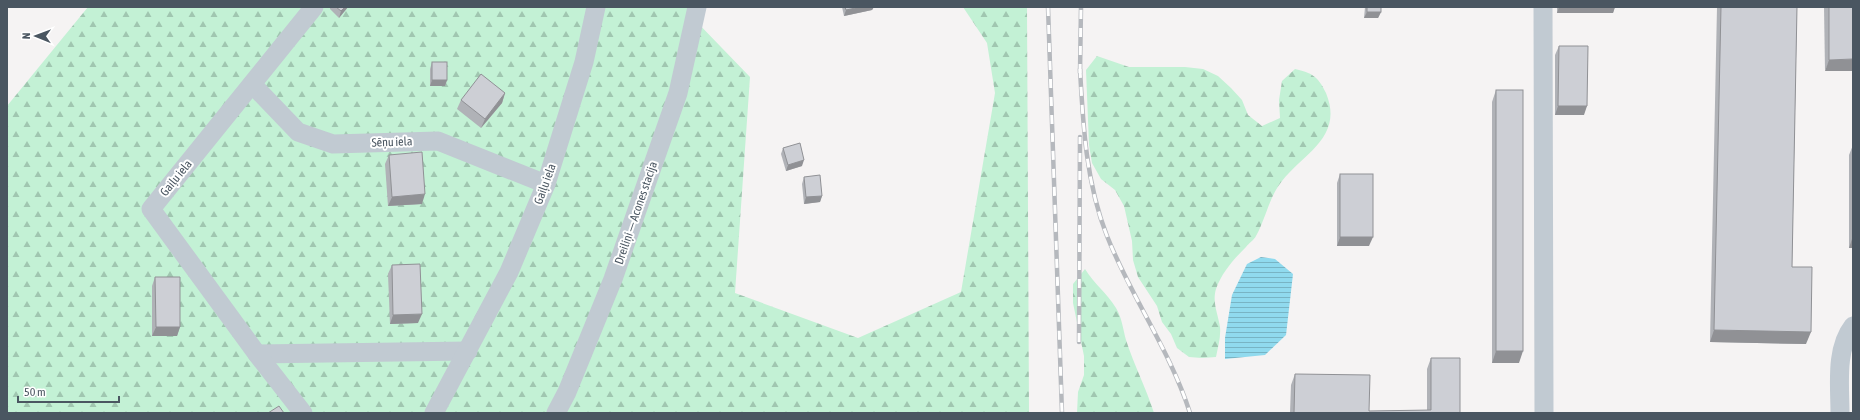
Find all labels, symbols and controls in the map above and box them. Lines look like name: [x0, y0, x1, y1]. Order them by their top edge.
north arrow: [16, 16, 56, 56]
text: N: [20, 32, 32, 39]
street label: Sēņu iela: [371, 134, 413, 150]
street label: Gaiļu iela: [157, 157, 195, 199]
street label: Dreiliņi — Acones stacija: [612, 160, 660, 266]
street label: Gaiļu iela: [531, 162, 559, 206]
scale bar: [18, 378, 119, 404]
text: 50 m: [24, 385, 46, 399]

